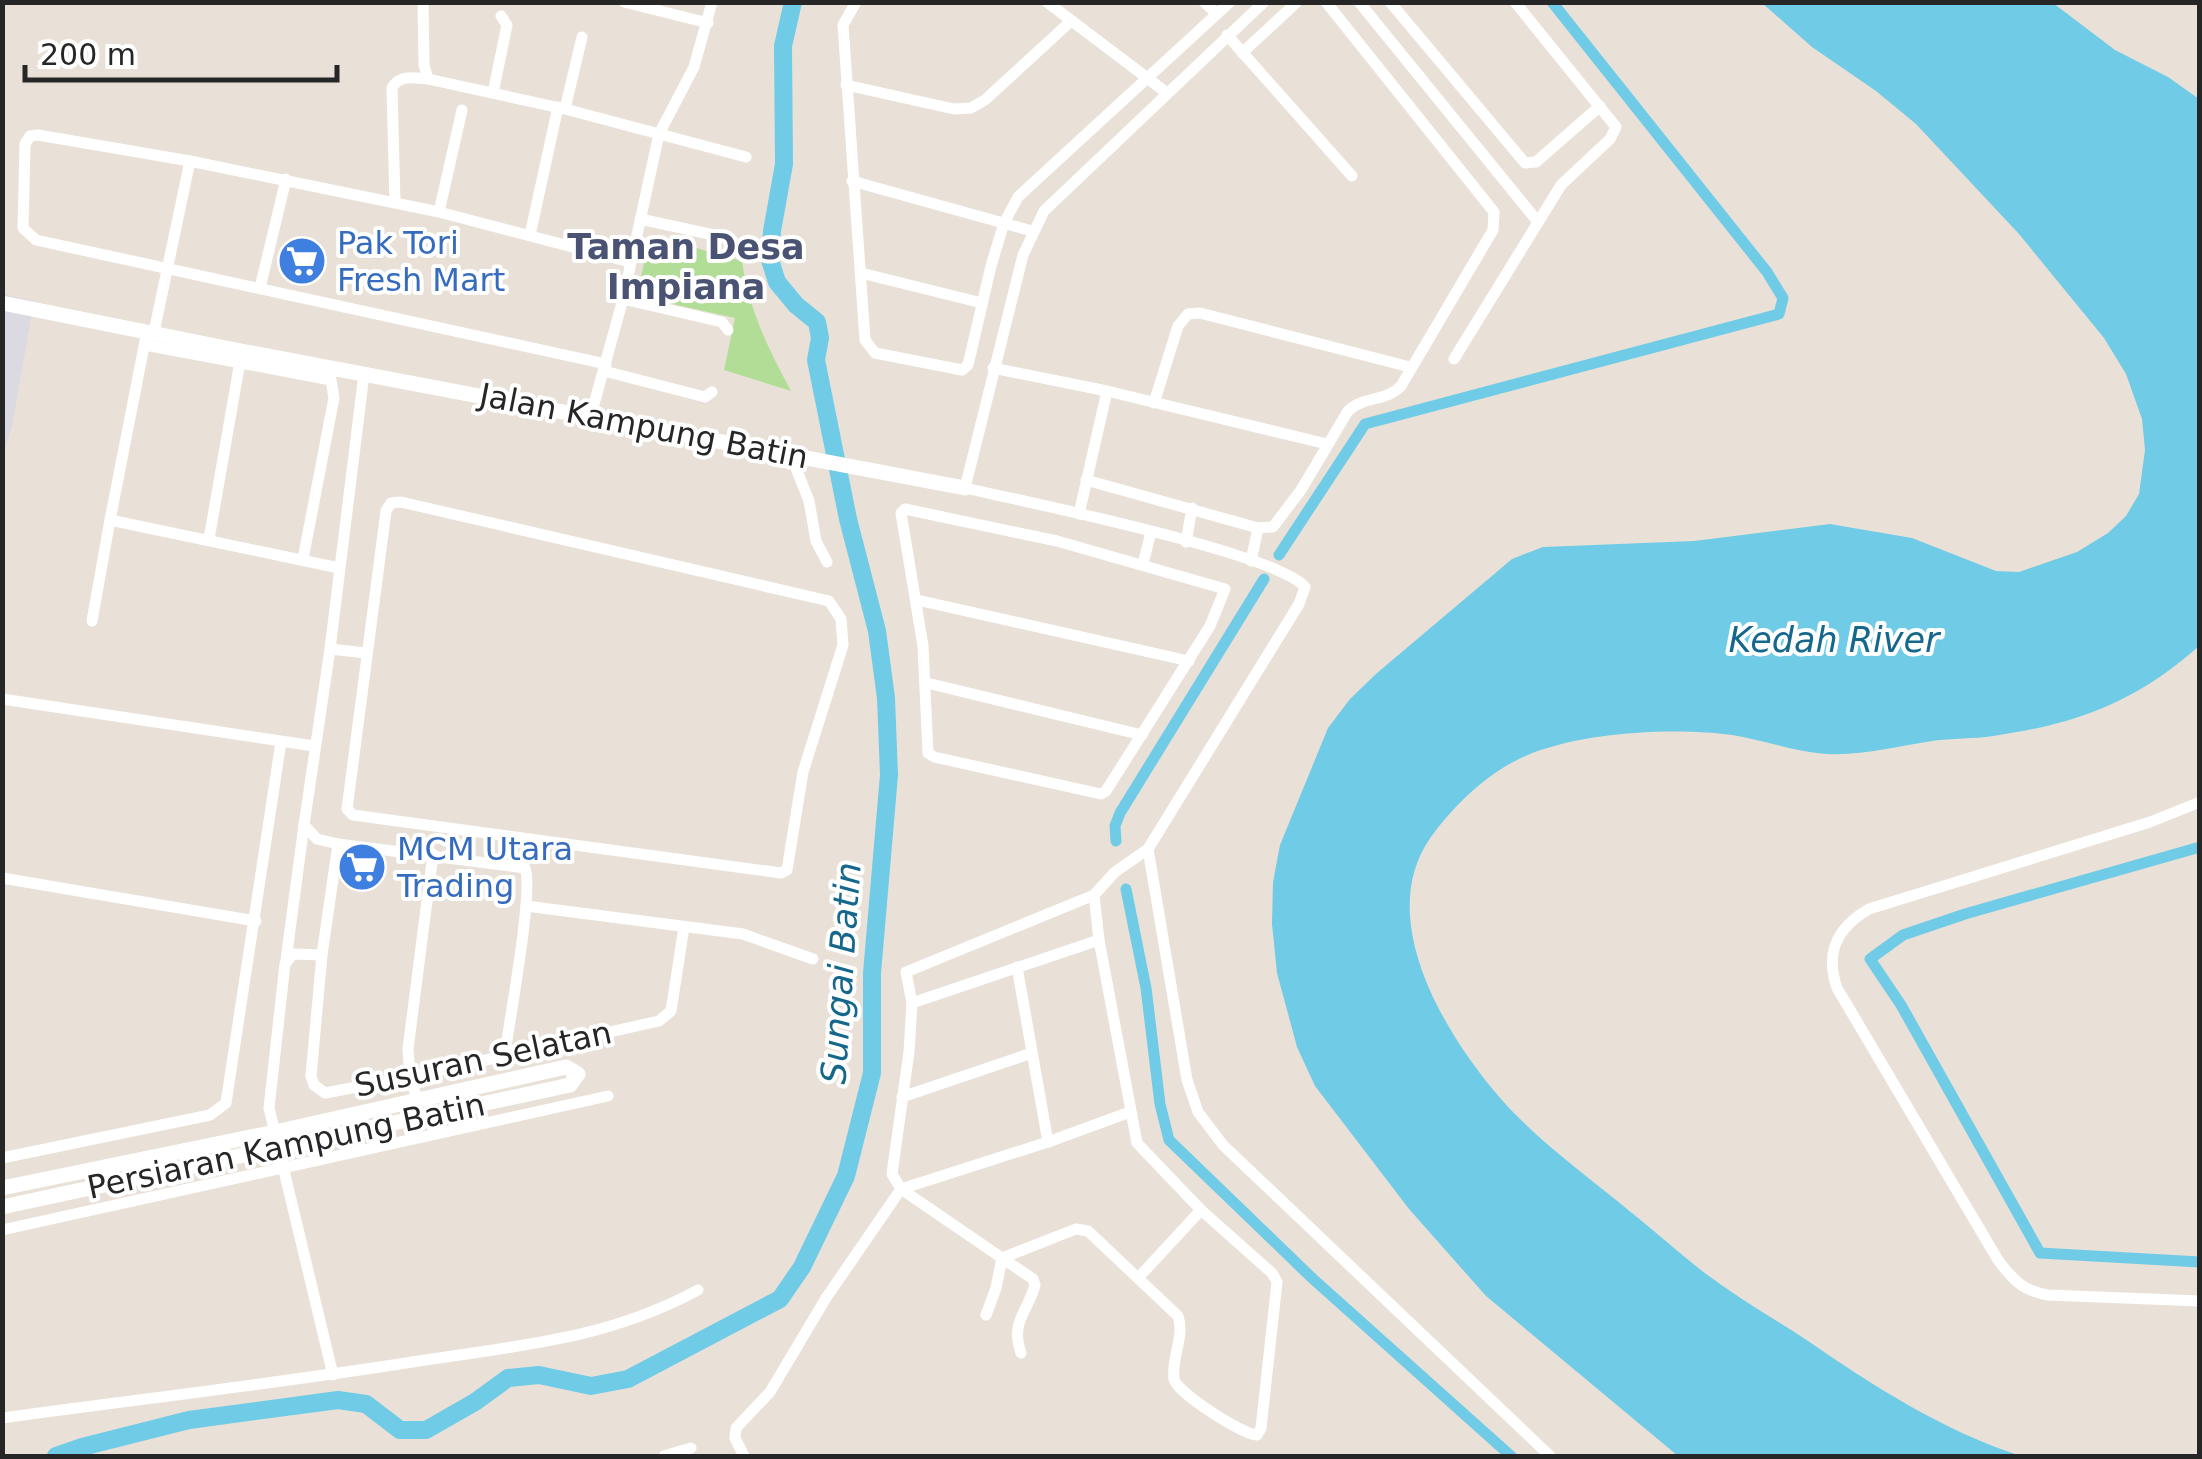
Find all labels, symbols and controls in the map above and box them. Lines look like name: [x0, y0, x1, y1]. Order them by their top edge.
scale bar: [25, 20, 338, 82]
text: 200 m: [40, 37, 136, 72]
place label: Pak Tori Fresh Mart: [337, 224, 505, 299]
district label: Taman Desa Impiana: [567, 227, 805, 307]
supermarket icon: Pak Tori Fresh Mart: [276, 235, 328, 287]
street label: Jalan Kampung Batin: [475, 375, 811, 477]
water label: Kedah River: [1729, 620, 1942, 660]
place label: MCM Utara Trading: [396, 830, 573, 905]
supermarket icon: MCM Utara Trading: [336, 841, 388, 893]
water label: Sungai Batin: [813, 861, 869, 1085]
street label: Susuran Selatan: [351, 1013, 615, 1105]
street label: Persiaran Kampung Batin: [84, 1085, 488, 1207]

